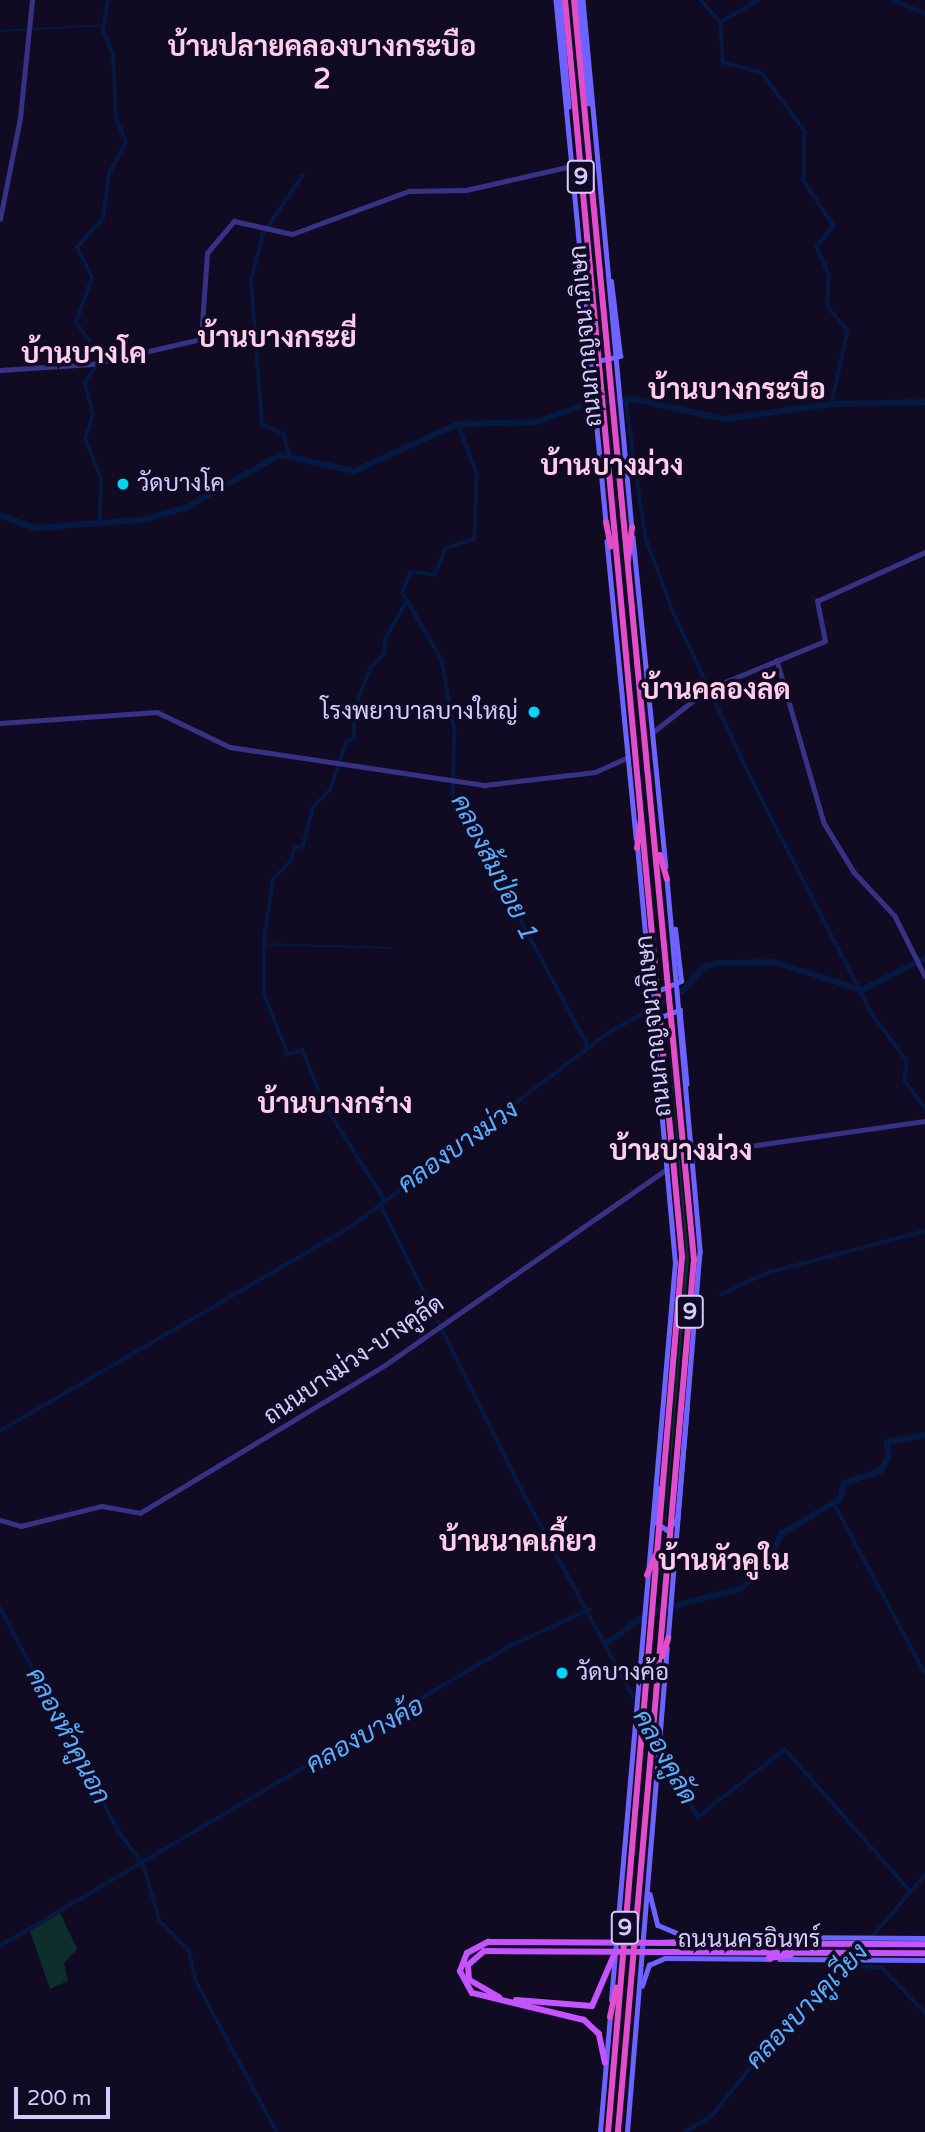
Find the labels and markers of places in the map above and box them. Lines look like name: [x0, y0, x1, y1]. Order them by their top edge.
place label: วัดบางโค: [137, 470, 225, 498]
marker: วัดบางโค: [115, 476, 131, 492]
place label: โรงพยาบาลบางใหญ่: [320, 698, 518, 726]
marker: โรงพยาบาลบางใหญ่: [524, 702, 544, 722]
place label: วัดบางค้อ: [576, 1659, 669, 1687]
marker: วัดบางค้อ: [554, 1665, 570, 1681]

